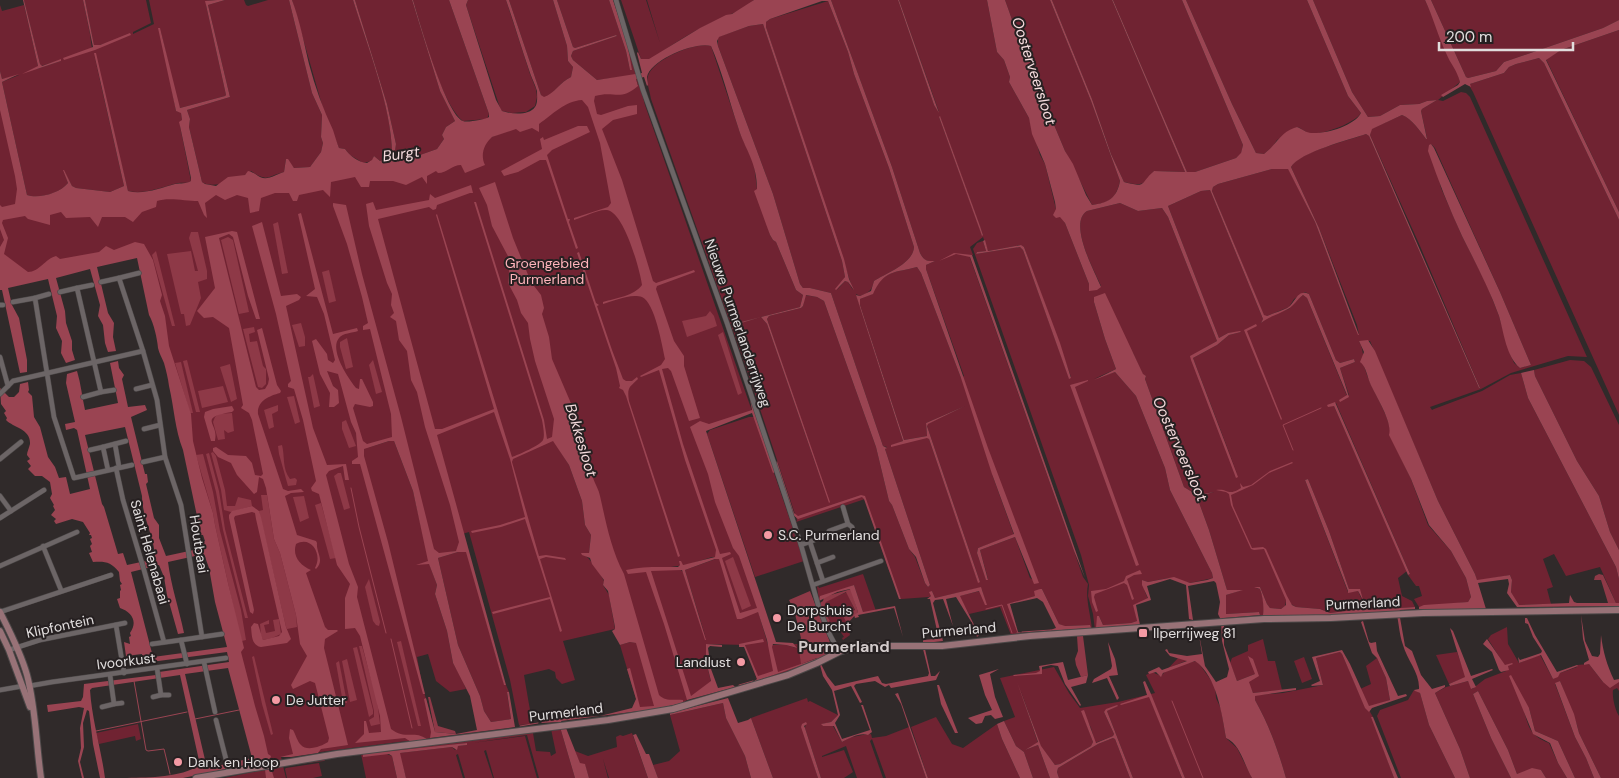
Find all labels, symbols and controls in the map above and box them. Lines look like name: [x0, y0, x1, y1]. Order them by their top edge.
water label: Oosterveersloot: [1007, 14, 1061, 128]
scale bar: [1439, 20, 1573, 52]
text: 200 m: [1446, 27, 1492, 47]
water label: Burgt: [381, 141, 421, 167]
street label: Nieuwe Purmerlanderrijweg: [701, 236, 775, 410]
park label: Groengebied Purmerland: [505, 254, 589, 288]
water label: Oosterveersloot: [1148, 393, 1212, 505]
water label: Bokkesloot: [560, 401, 602, 479]
street label: Saint Helenabaai: [126, 498, 174, 606]
street label: Houtbaai: [186, 514, 212, 574]
place label: S.C. Purmerland: [778, 526, 880, 544]
marker: S.C. Purmerland: [762, 529, 774, 541]
street label: Purmerland: [1325, 592, 1401, 614]
place label: Dorpshuis De Burcht: [787, 601, 852, 635]
street label: Klipfontein: [24, 610, 96, 642]
marker: Dorpshuis De Burcht: [771, 612, 783, 624]
street label: Purmerland: [921, 618, 997, 642]
place label: Ilperrijweg 81: [1153, 624, 1236, 642]
marker: Ilperrijweg 81: [1137, 627, 1149, 639]
district label: Purmerland: [798, 636, 890, 657]
street label: Ivoorkust: [95, 648, 157, 674]
place label: Landlust: [676, 653, 731, 671]
marker: Landlust: [735, 656, 747, 668]
place label: De Jutter: [286, 691, 346, 709]
marker: De Jutter: [270, 694, 282, 706]
street label: Purmerland: [528, 699, 604, 725]
place label: Dank en Hoop: [188, 753, 279, 771]
marker: Dank en Hoop: [172, 756, 184, 768]

